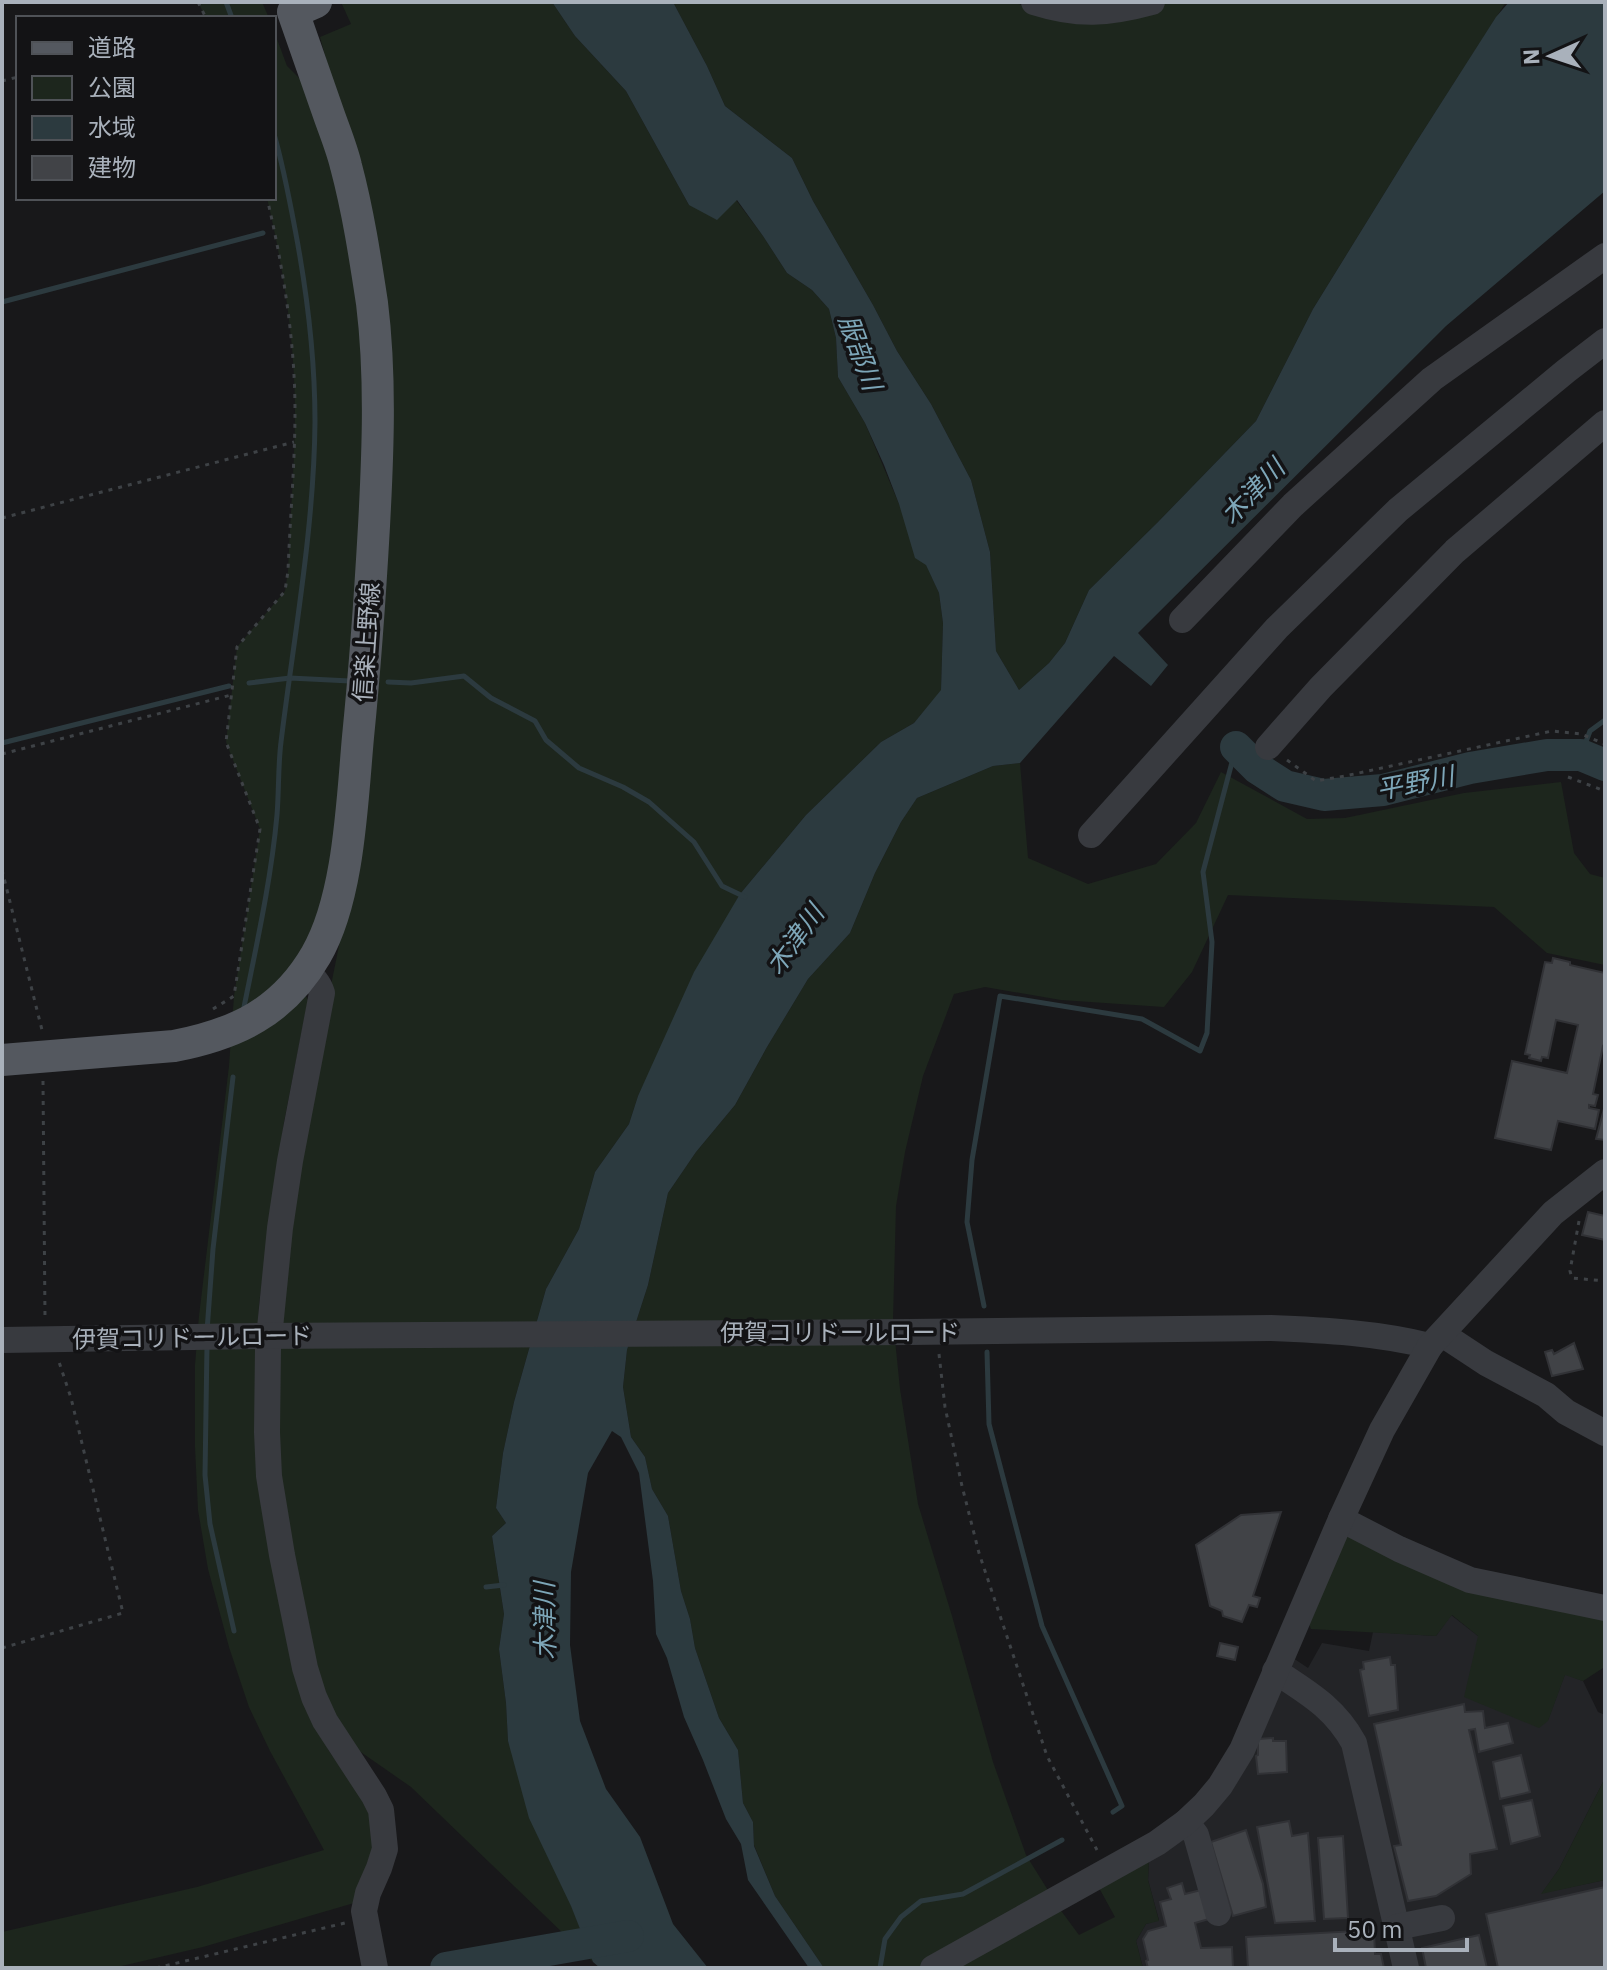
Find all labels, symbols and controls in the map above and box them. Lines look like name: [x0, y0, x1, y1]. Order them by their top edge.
legend: [16, 16, 276, 200]
north arrow: [1511, 16, 1591, 96]
text: 道路: [88, 31, 136, 63]
text: N: [1516, 48, 1545, 66]
text: 公園: [88, 71, 136, 103]
text: 水域: [88, 111, 136, 143]
text: 建物: [88, 151, 136, 183]
water label: 服部川: [832, 310, 891, 397]
water label: 木津川: [1213, 449, 1293, 531]
street label: 信楽上野線: [346, 581, 386, 703]
water label: 平野川: [1373, 757, 1459, 806]
water label: 木津川: [757, 895, 832, 981]
street label: 伊賀コリドールロード: [720, 1316, 960, 1348]
street label: 伊賀コリドールロード: [72, 1319, 312, 1355]
water label: 木津川: [526, 1579, 562, 1660]
scale bar: [1335, 1902, 1467, 1952]
text: 50 m: [1347, 1913, 1402, 1945]

